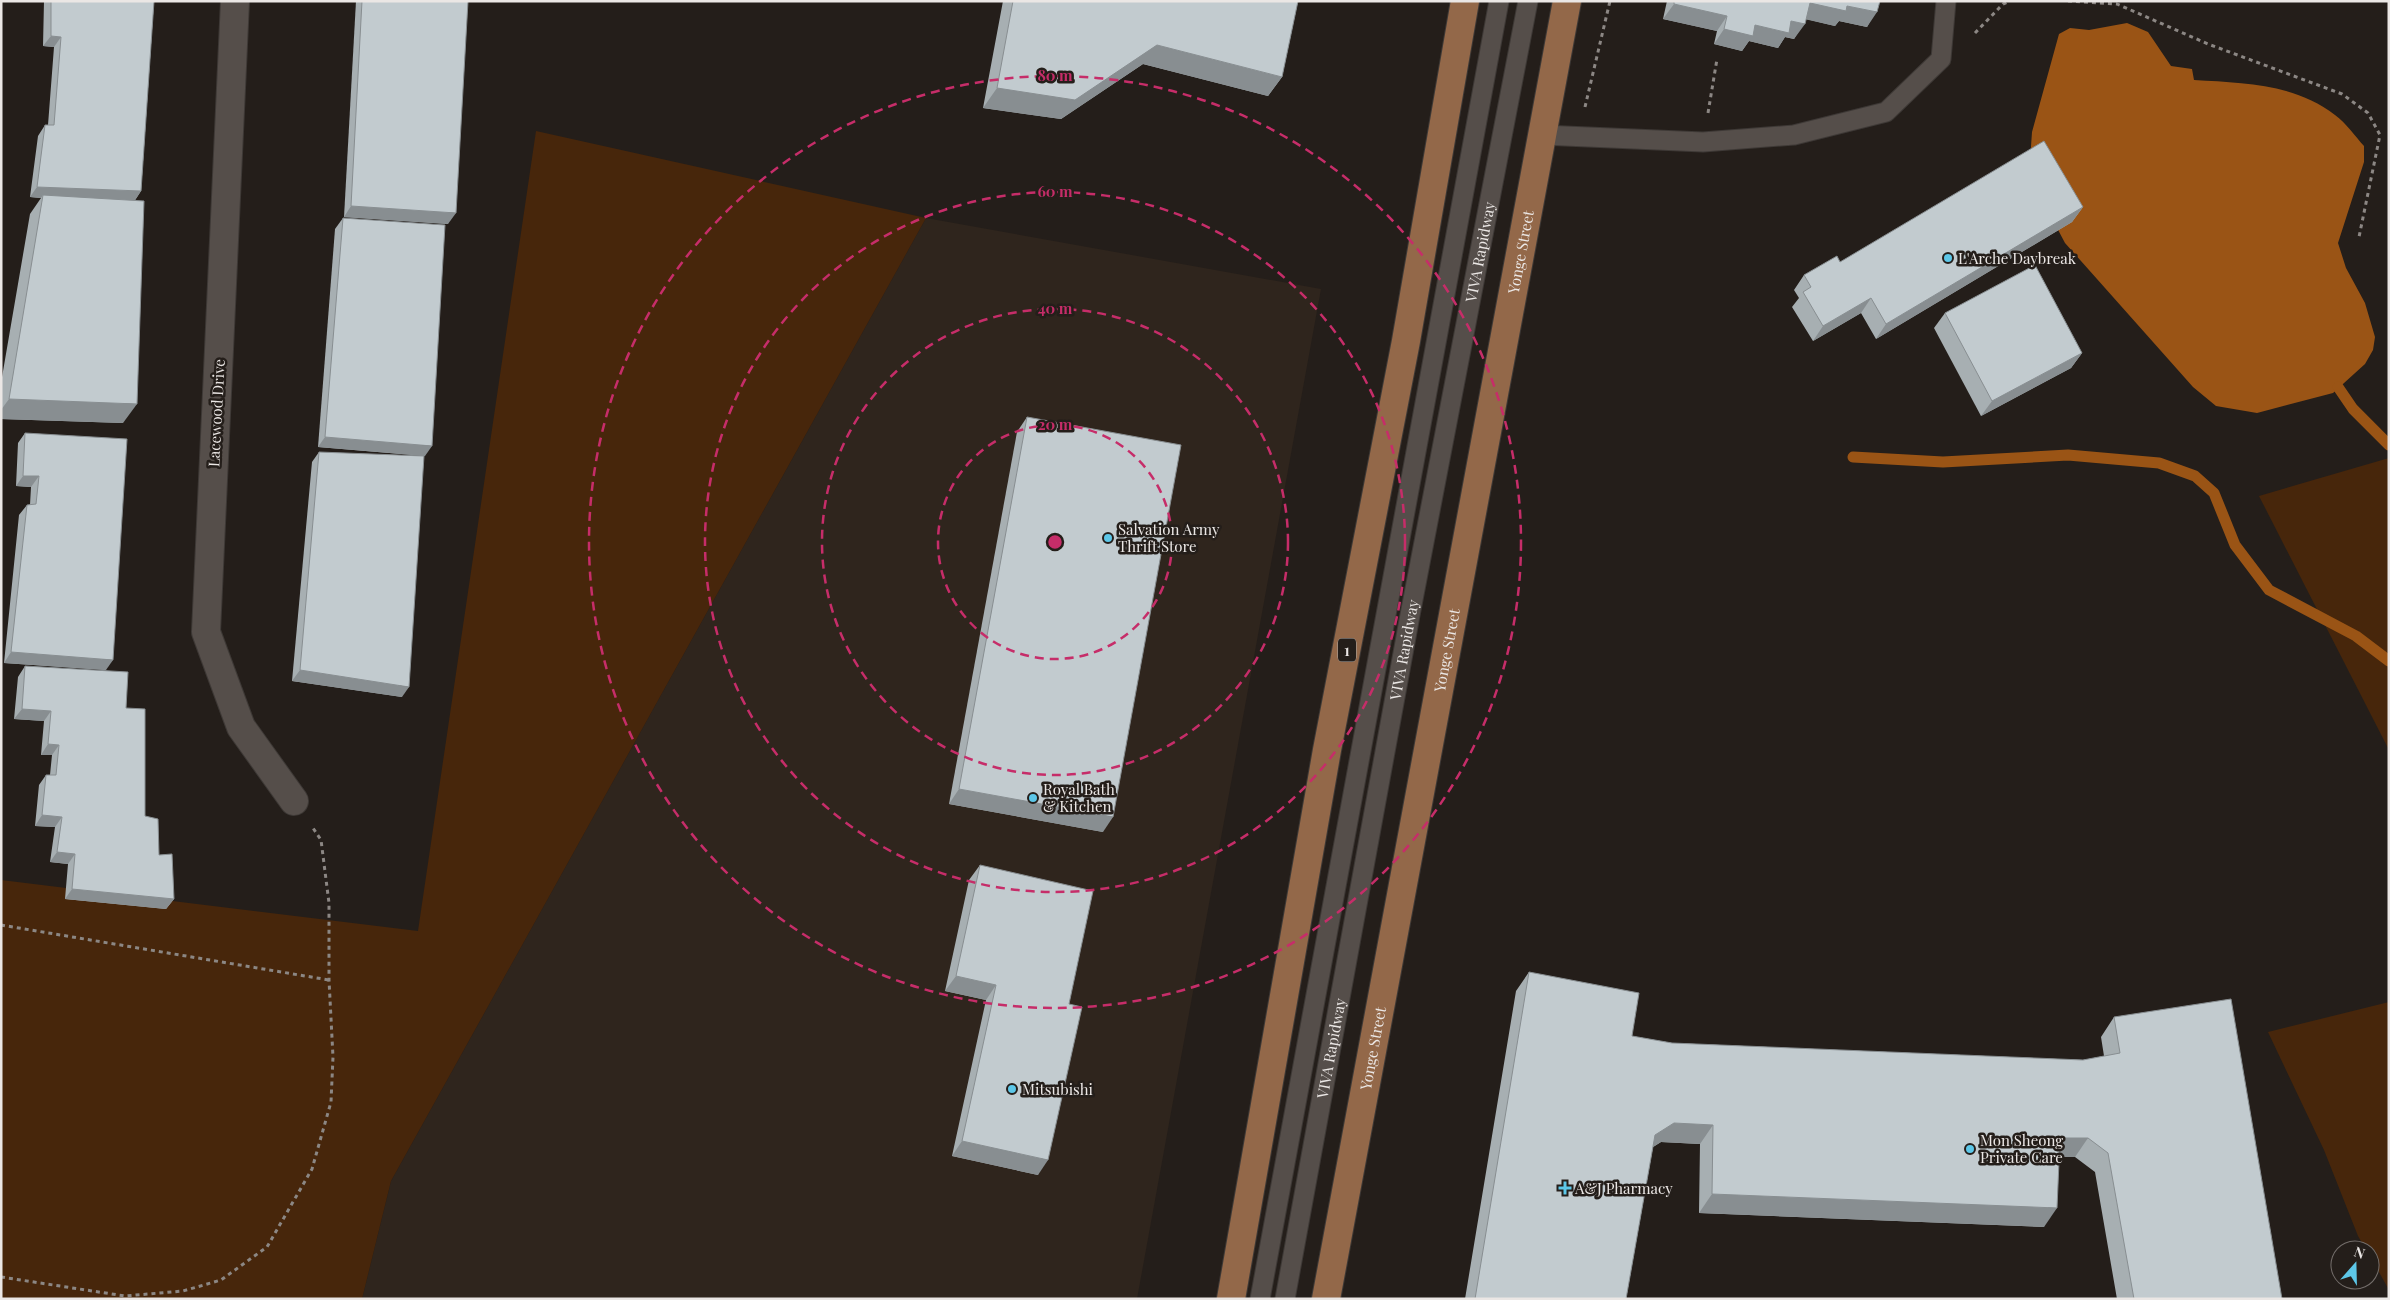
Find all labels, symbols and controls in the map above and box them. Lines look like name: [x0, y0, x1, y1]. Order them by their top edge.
text: 80 m: [1037, 65, 1073, 85]
text: 60 m: [1037, 181, 1073, 201]
street label: VIVA Rapidway: [1460, 200, 1499, 305]
street label: Yonge Street: [1503, 208, 1538, 296]
place label: L'Arche Daybreak: [1958, 248, 2077, 268]
marker: L'Arche Daybreak: [1942, 252, 1954, 264]
text: 40 m: [1038, 298, 1073, 318]
street label: Lacewood Drive: [203, 358, 229, 468]
text: 20 m: [1038, 414, 1073, 434]
place label: Salvation Army Thrift Store: [1118, 519, 1220, 556]
marker: Salvation Army Thrift Store: [1102, 532, 1114, 544]
centre of rings: [1046, 533, 1064, 551]
street label: VIVA Rapidway: [1384, 597, 1423, 703]
street label: Yonge Street: [1429, 606, 1464, 694]
road number: 1: [1338, 638, 1356, 662]
place label: Royal Bath & Kitchen: [1043, 779, 1115, 816]
marker: Royal Bath & Kitchen: [1027, 792, 1039, 804]
street label: VIVA Rapidway: [1312, 996, 1350, 1101]
street label: Yonge Street: [1355, 1004, 1390, 1093]
place label: Mitsubishi: [1022, 1079, 1094, 1099]
marker: Mitsubishi: [1006, 1083, 1018, 1095]
place label: Mon Sheong Private Care: [1980, 1130, 2063, 1167]
marker: Mon Sheong Private Care: [1964, 1143, 1976, 1155]
place label: A&J Pharmacy: [1574, 1178, 1673, 1198]
marker: A&J Pharmacy: [1559, 1182, 1571, 1194]
north arrow: [2330, 1240, 2380, 1290]
text: N: [2352, 1242, 2368, 1263]

